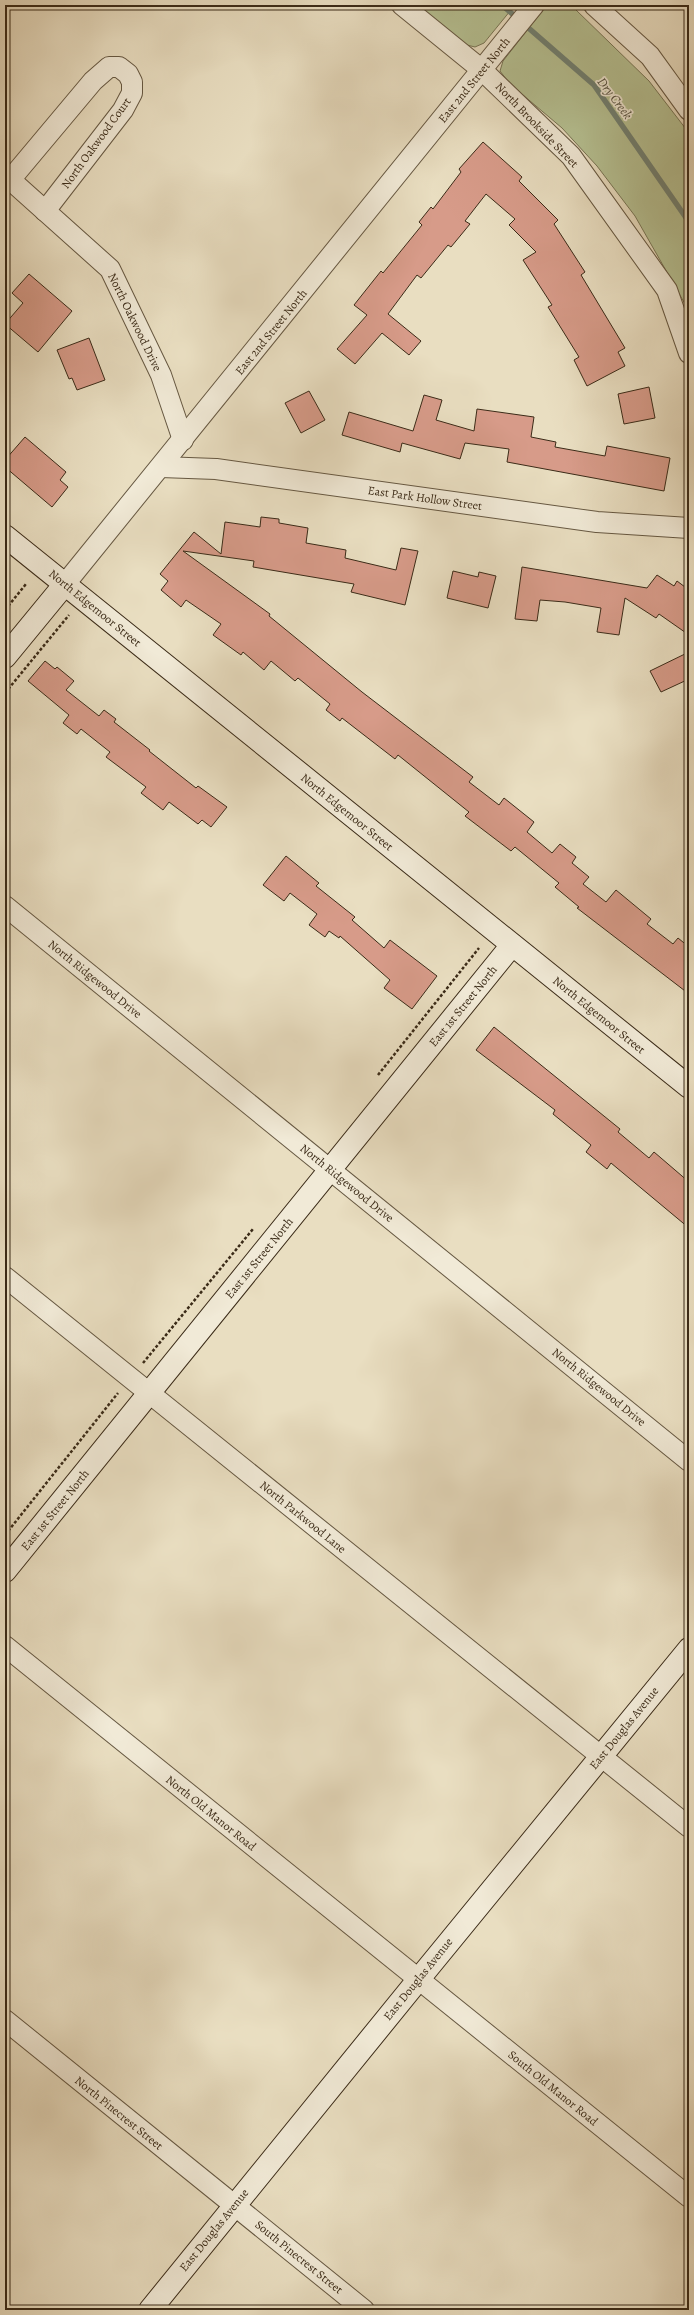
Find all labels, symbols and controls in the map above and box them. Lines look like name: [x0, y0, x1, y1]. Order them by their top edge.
street label: East 2nd Street North: [434, 33, 514, 126]
water label: Dry Creek: [594, 74, 636, 123]
street label: North Brookside Street: [492, 79, 582, 171]
street label: North Oakwood Court: [58, 94, 134, 192]
street label: North Oakwood Drive: [104, 270, 166, 374]
street label: East 2nd Street North: [231, 285, 311, 378]
street label: East Park Hollow Street: [367, 482, 483, 514]
street label: North Edgemoor Street: [45, 566, 145, 650]
street label: North Edgemoor Street: [297, 770, 397, 854]
street label: North Ridgewood Drive: [45, 936, 145, 1022]
street label: East 1st Street North: [425, 962, 501, 1050]
street label: North Edgemoor Street: [549, 973, 649, 1057]
street label: North Ridgewood Drive: [297, 1140, 397, 1226]
street label: East 1st Street North: [221, 1214, 297, 1302]
street label: North Ridgewood Drive: [549, 1344, 649, 1430]
street label: East 1st Street North: [17, 1466, 93, 1554]
street label: North Parkwood Lane: [256, 1477, 350, 1557]
street label: East Douglas Avenue: [586, 1683, 662, 1773]
street label: North Old Manor Road: [162, 1772, 260, 1855]
street label: East Douglas Avenue: [380, 1934, 456, 2024]
street label: South Old Manor Road: [505, 2047, 602, 2130]
street label: North Pinecrest Street: [72, 2072, 166, 2154]
street label: East Douglas Avenue: [176, 2185, 252, 2275]
street label: South Pinecrest Street: [252, 2217, 346, 2297]

